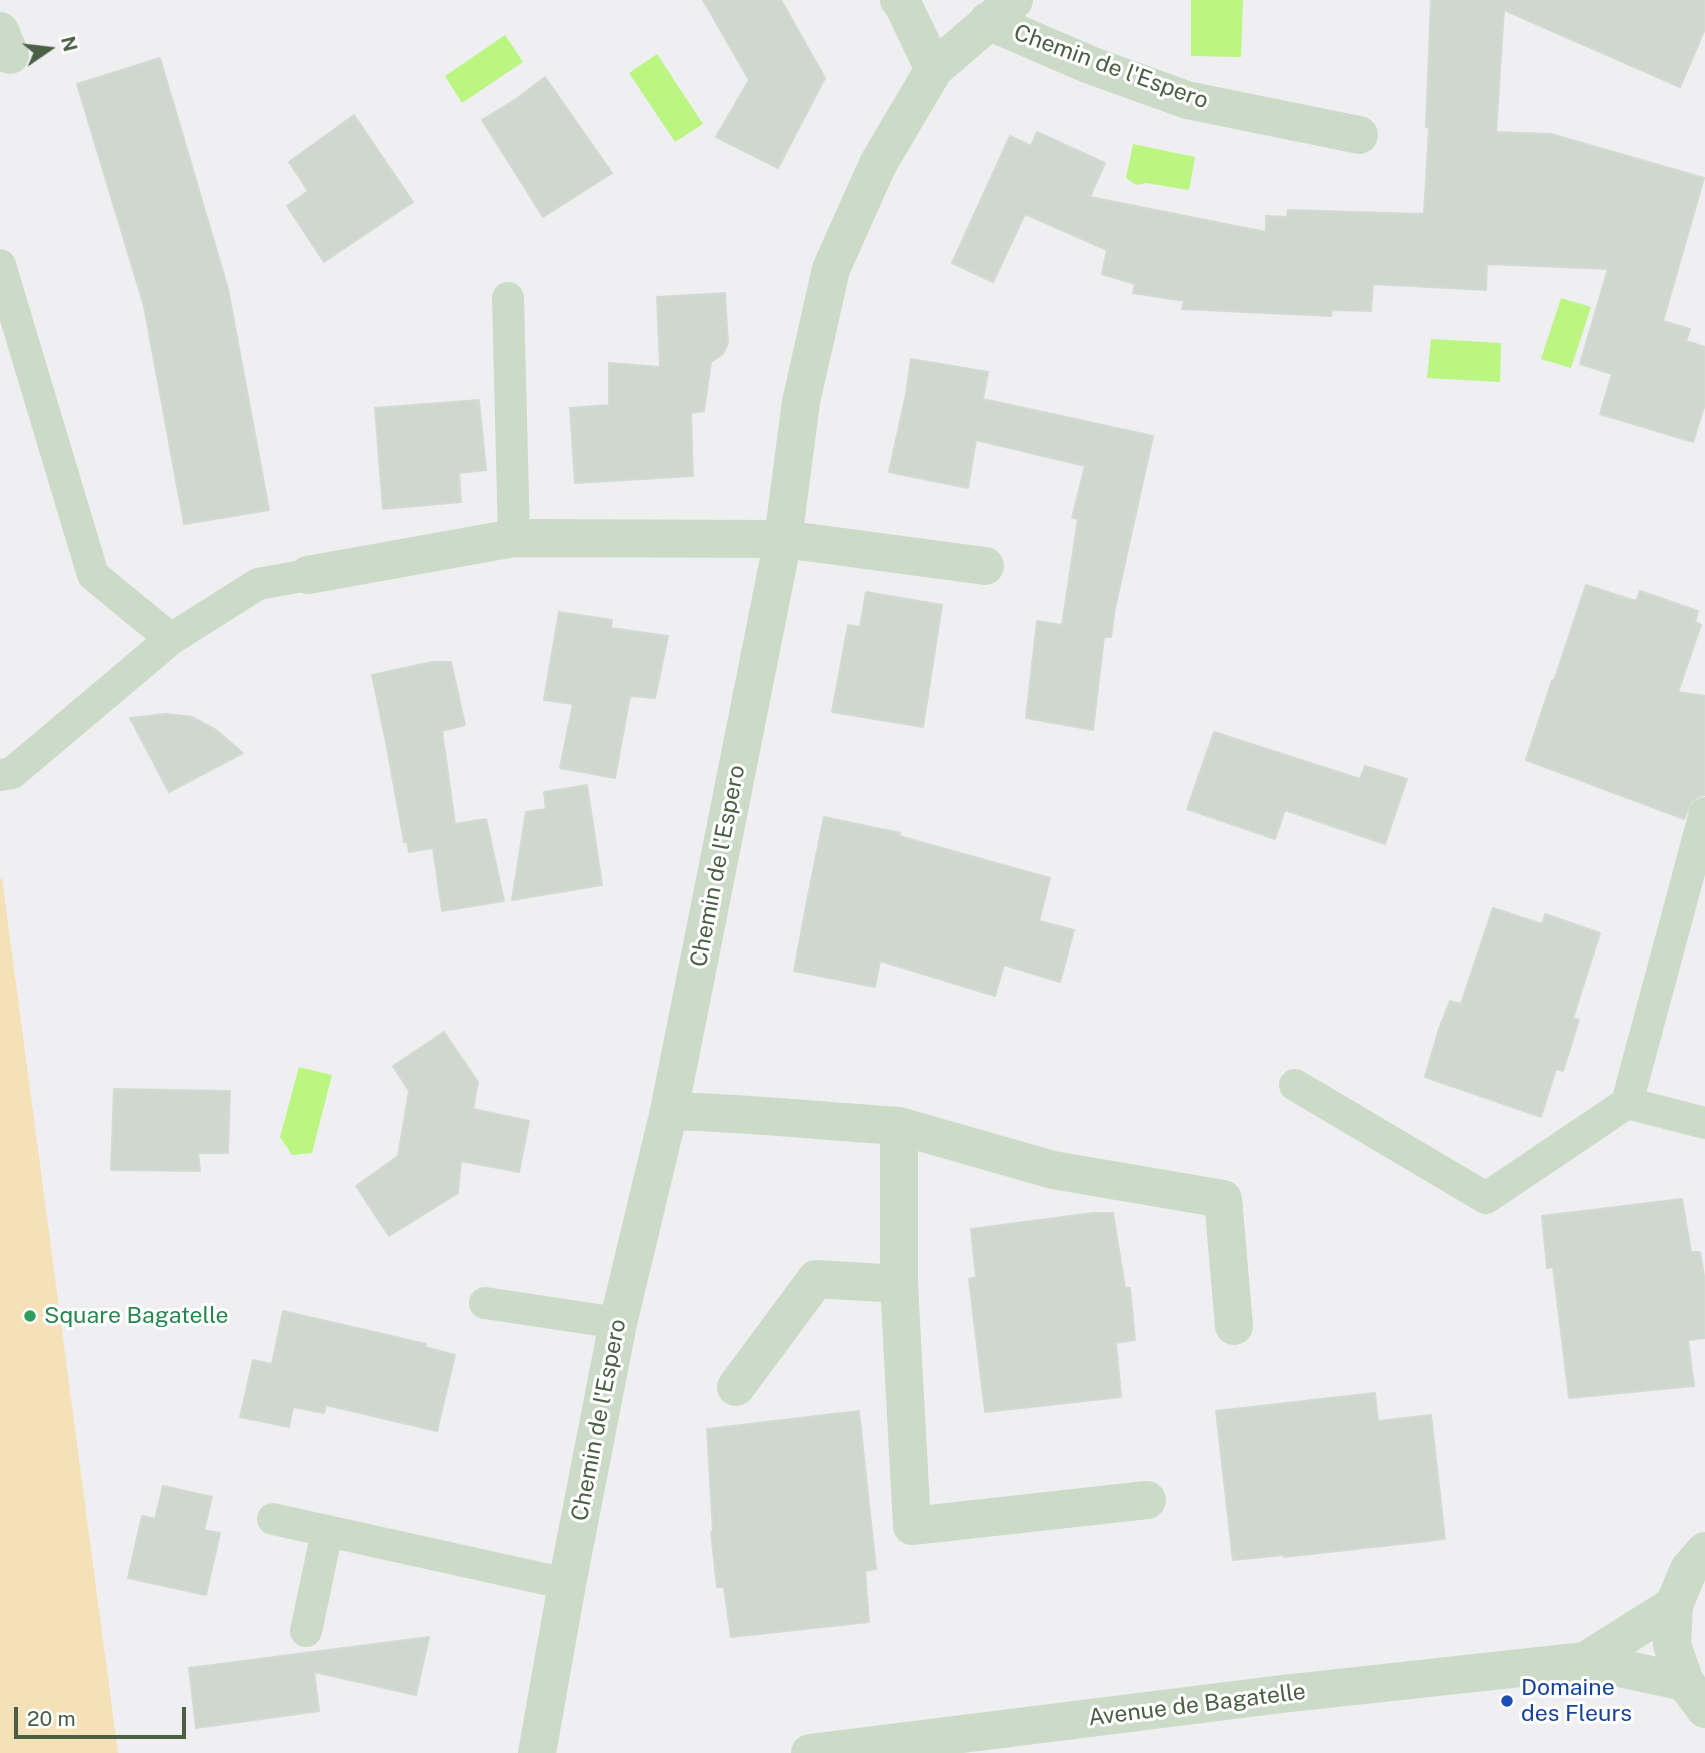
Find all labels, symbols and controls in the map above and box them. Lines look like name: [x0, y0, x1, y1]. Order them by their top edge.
north arrow: [14, 14, 84, 84]
street label: Chemin de l'Espero: [1010, 19, 1212, 115]
text: N: [57, 34, 82, 54]
street label: Chemin de l'Espero: [685, 763, 751, 969]
place label: Square Bagatelle: [44, 1302, 229, 1330]
marker: Square Bagatelle: [22, 1308, 38, 1324]
street label: Chemin de l'Espero: [566, 1317, 632, 1523]
place label: Domaine des Fleurs: [1521, 1674, 1632, 1728]
street label: Avenue de Bagatelle: [1087, 1678, 1307, 1732]
marker: Domaine des Fleurs: [1499, 1693, 1515, 1709]
scale bar: [18, 1694, 189, 1738]
text: 20 m: [27, 1706, 76, 1731]

